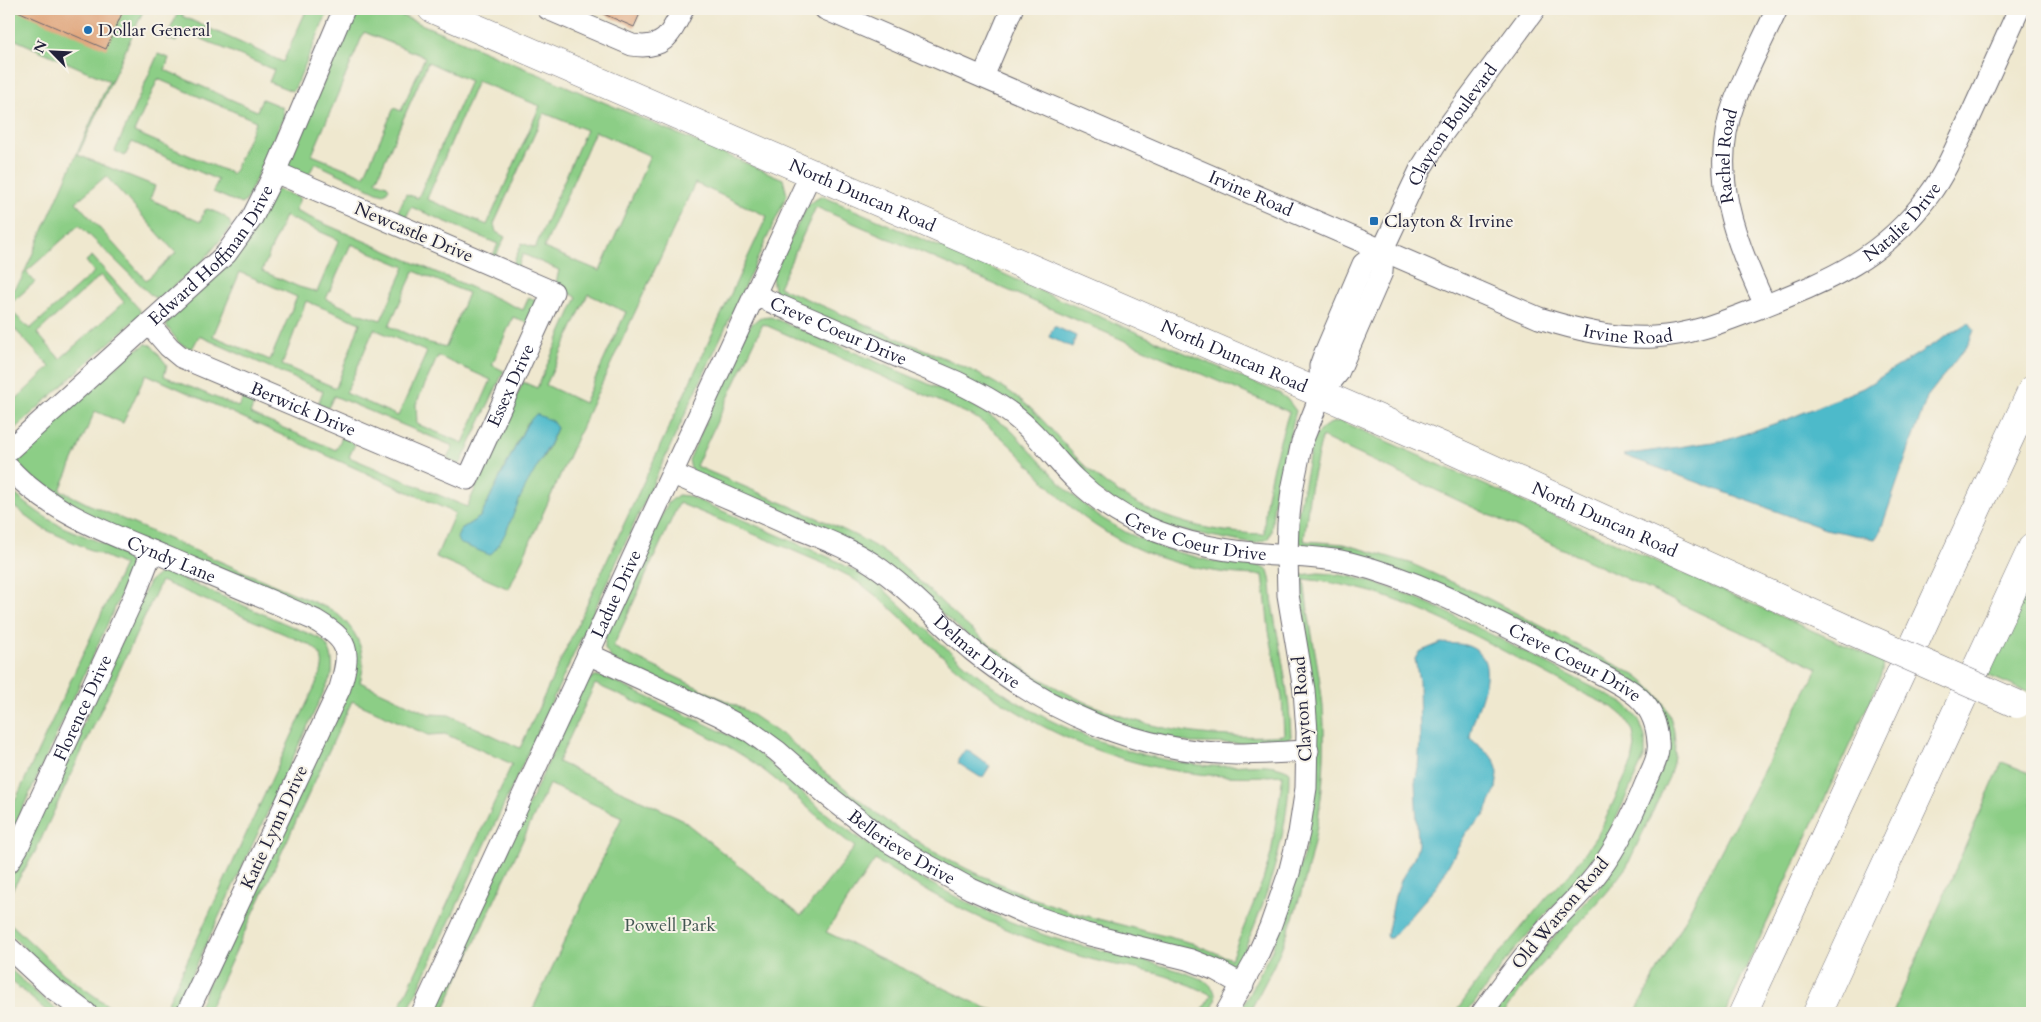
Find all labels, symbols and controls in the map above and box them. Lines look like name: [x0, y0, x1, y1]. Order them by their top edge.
place label: Dollar General: [98, 18, 211, 43]
marker: Dollar General: [82, 24, 94, 36]
north arrow: [28, 28, 78, 78]
text: N: [29, 37, 52, 56]
street label: Clayton Boulevard: [1402, 58, 1504, 190]
street label: Rachel Road: [1712, 105, 1744, 206]
street label: North Duncan Road: [785, 153, 940, 239]
street label: Irvine Road: [1204, 164, 1297, 223]
street label: Natalie Drive: [1858, 177, 1947, 268]
street label: Edward Hoffman Drive: [143, 181, 280, 331]
street label: Newcastle Drive: [351, 196, 477, 269]
place label: Clayton & Irvine: [1384, 209, 1514, 234]
marker: Clayton & Irvine: [1368, 215, 1380, 227]
street label: Creve Coeur Drive: [766, 291, 911, 372]
street label: North Duncan Road: [1157, 314, 1312, 399]
street label: Irvine Road: [1581, 318, 1675, 350]
street label: Essex Drive: [481, 340, 541, 431]
street label: Berwick Drive: [246, 376, 360, 443]
street label: North Duncan Road: [1528, 476, 1682, 564]
street label: Creve Coeur Drive: [1119, 506, 1268, 567]
street label: Cyndy Lane: [123, 530, 220, 589]
street label: Ladue Drive: [585, 546, 648, 642]
street label: Delmar Drive: [928, 610, 1025, 695]
street label: Creve Coeur Drive: [1504, 617, 1647, 708]
street label: Florence Drive: [48, 651, 118, 765]
street label: Clayton Road: [1286, 655, 1319, 763]
street label: Katie Lynn Drive: [235, 761, 314, 893]
street label: Bellerieve Drive: [842, 804, 960, 891]
street label: Old Warson Road: [1506, 852, 1615, 975]
park label: Powell Park: [624, 913, 716, 938]

